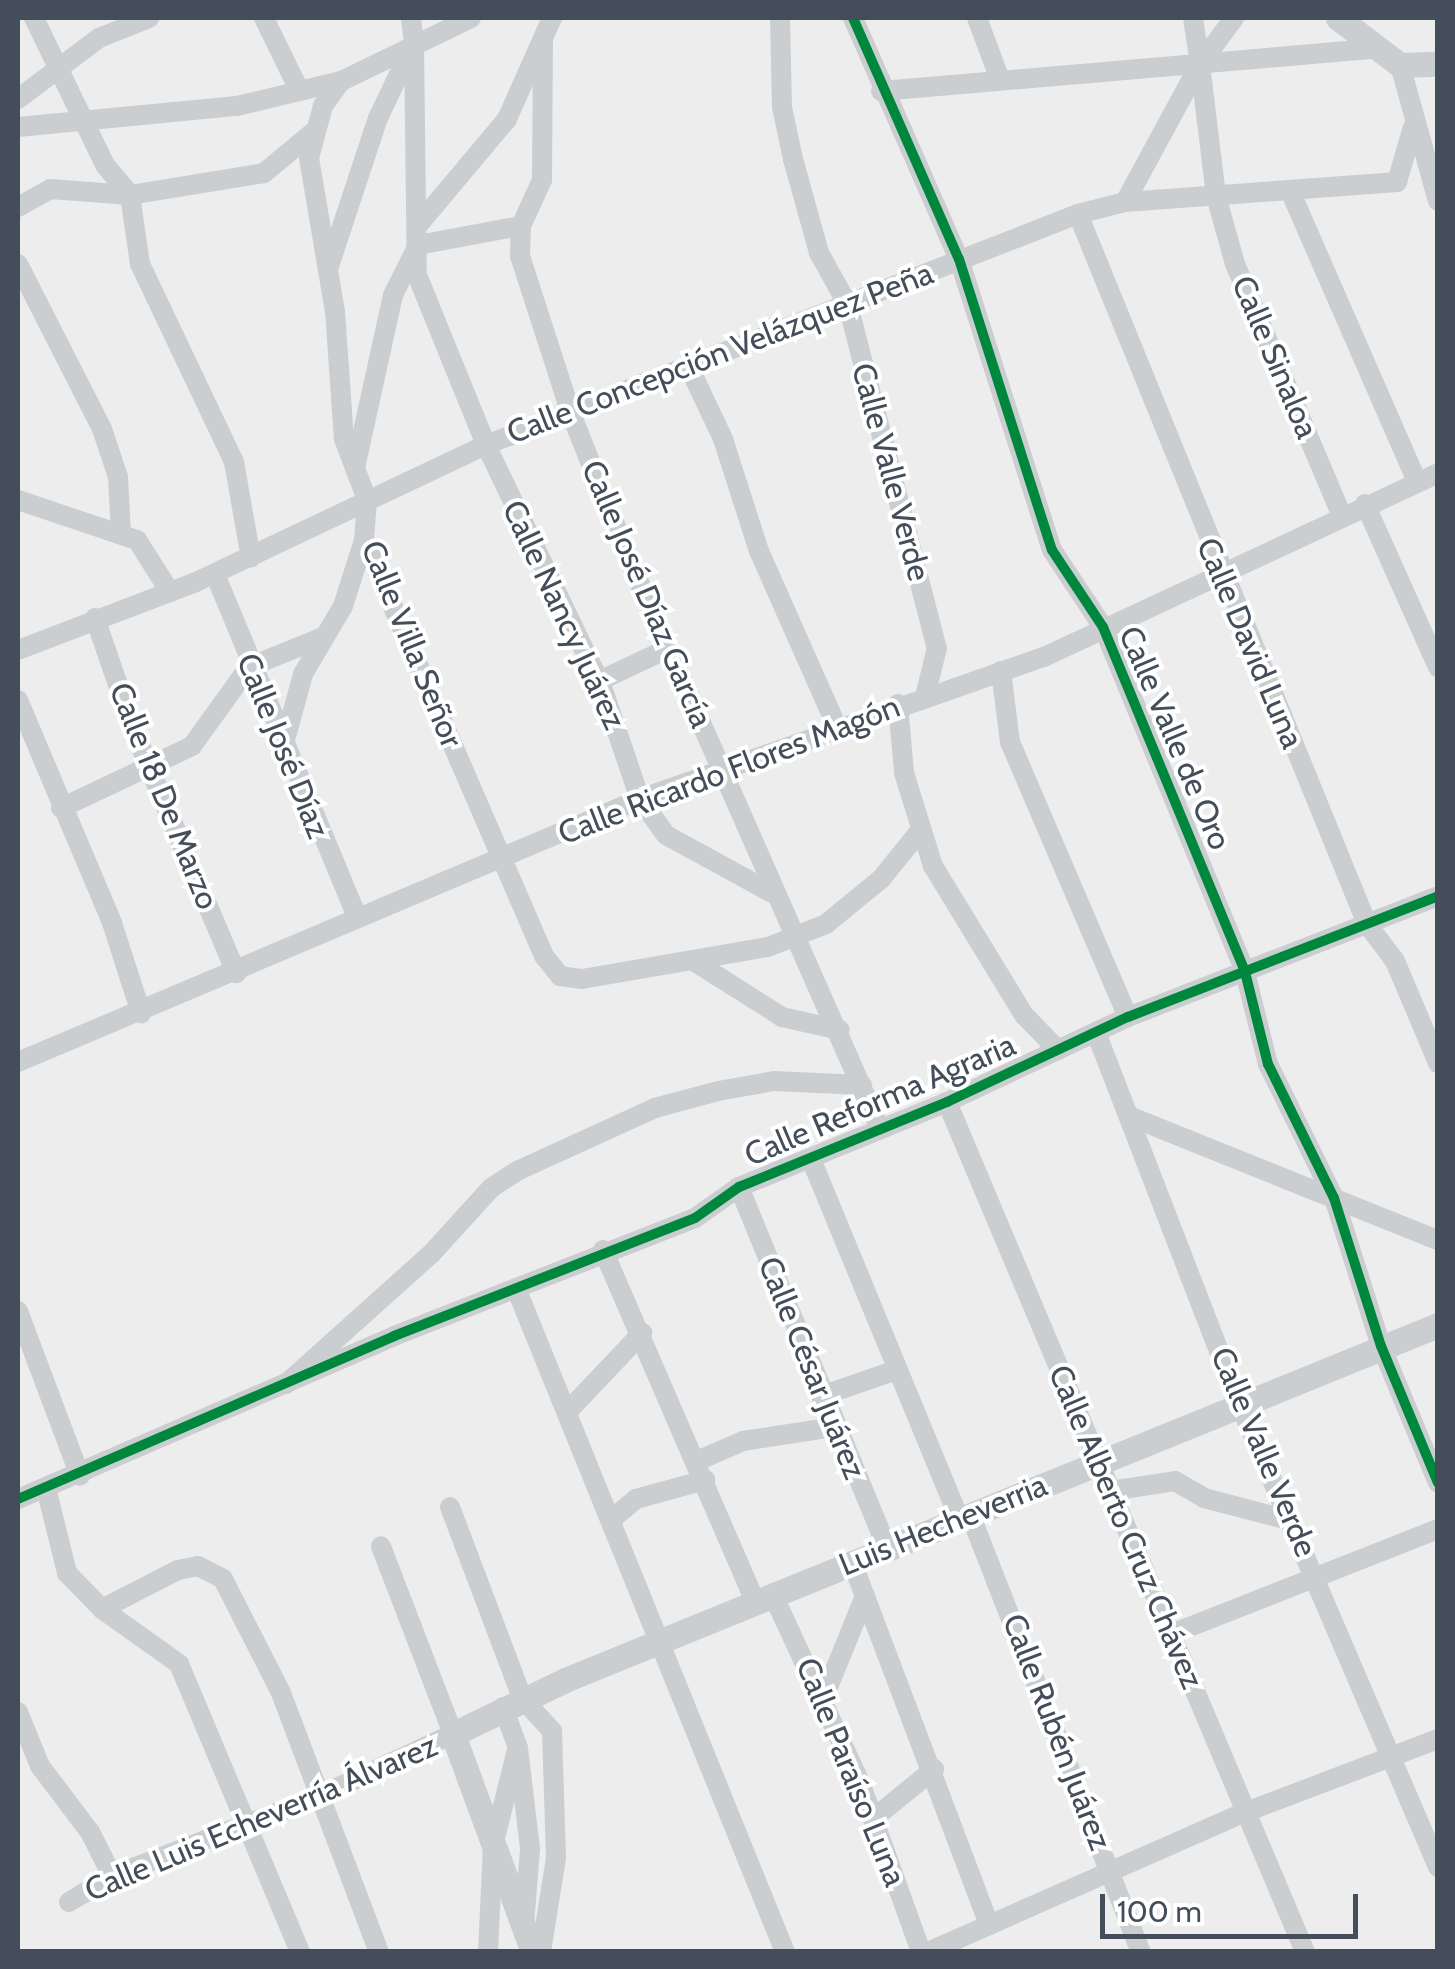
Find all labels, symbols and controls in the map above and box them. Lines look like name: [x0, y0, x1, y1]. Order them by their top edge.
street label: Calle Concepción Velázquez Peña: [502, 254, 938, 452]
street label: Calle Sinaloa: [1224, 270, 1326, 444]
street label: Calle Valle Verde: [844, 359, 938, 585]
street label: Calle José Díaz García: [573, 455, 721, 733]
street label: Calle Nancy Juárez: [494, 494, 634, 736]
street label: Calle David Luna: [1188, 532, 1312, 754]
street label: Calle Villa Señor: [353, 535, 471, 753]
street label: Calle Valle de Oro: [1111, 621, 1239, 855]
street label: Calle José Díaz: [228, 648, 338, 844]
street label: Calle 18 De Marzo: [101, 677, 227, 915]
street label: Calle Ricardo Flores Magón: [553, 687, 905, 853]
street label: Calle Reforma Agraria: [739, 1026, 1021, 1174]
street label: Calle César Juárez: [750, 1251, 874, 1485]
street label: Calle Valle Verde: [1203, 1342, 1325, 1562]
street label: Calle Alberto Cruz Chávez: [1040, 1359, 1212, 1695]
street label: Luis Hecheverria: [834, 1466, 1052, 1584]
street label: Calle Rubén Juárez: [994, 1609, 1120, 1855]
street label: Calle Paraíso Luna: [788, 1652, 914, 1892]
street label: Calle Luis Echeverría Álvarez: [79, 1726, 443, 1910]
scale bar: [1105, 1874, 1362, 1936]
text: 100 m: [1117, 1893, 1202, 1930]

